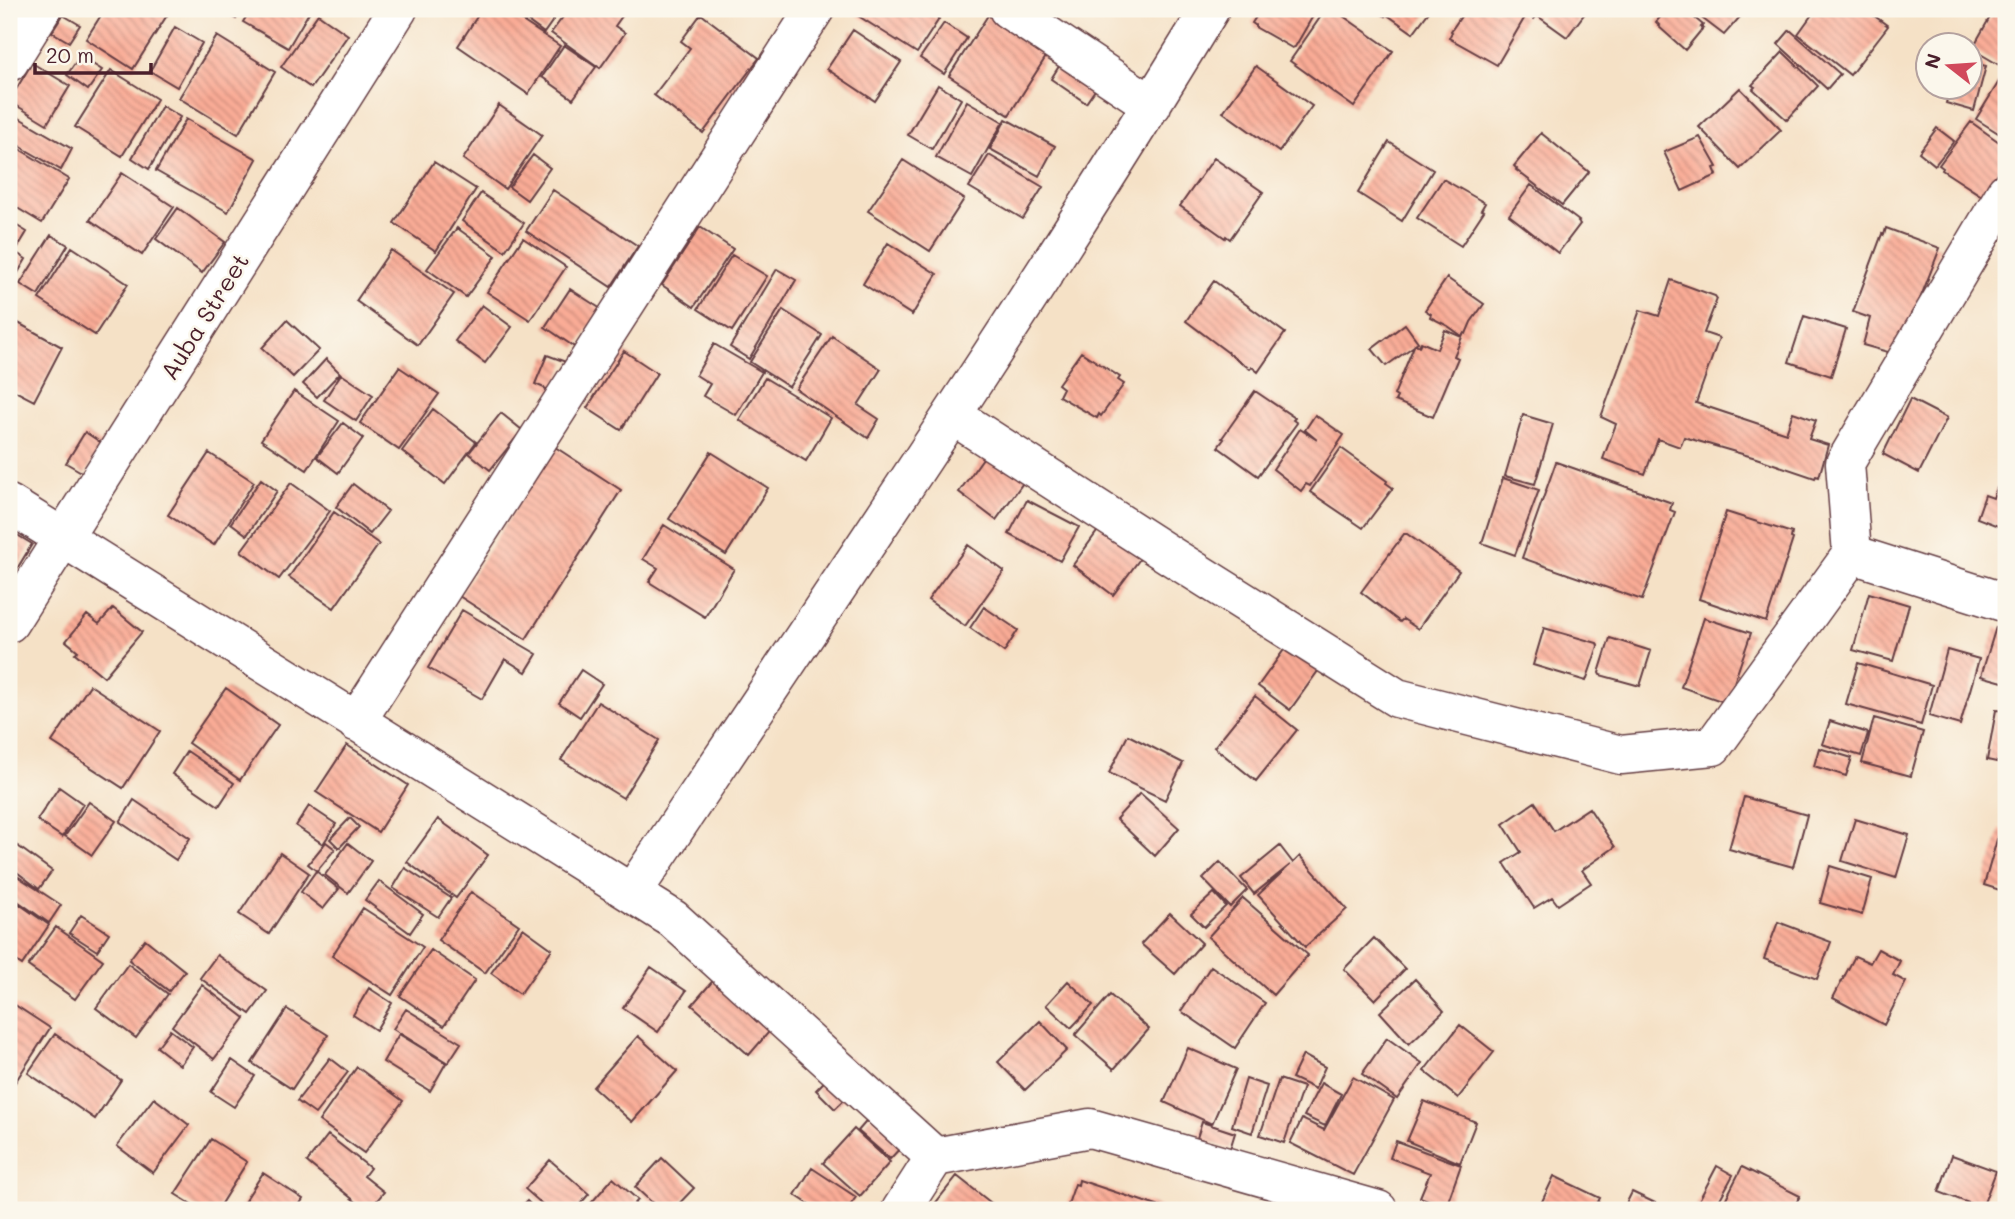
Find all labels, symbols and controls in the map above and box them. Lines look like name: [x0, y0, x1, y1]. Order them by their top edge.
scale bar: [35, 32, 150, 76]
north arrow: [1913, 32, 1983, 102]
text: 20 m: [46, 41, 94, 68]
text: N: [1918, 50, 1946, 71]
street label: Auba Street: [153, 247, 255, 385]

